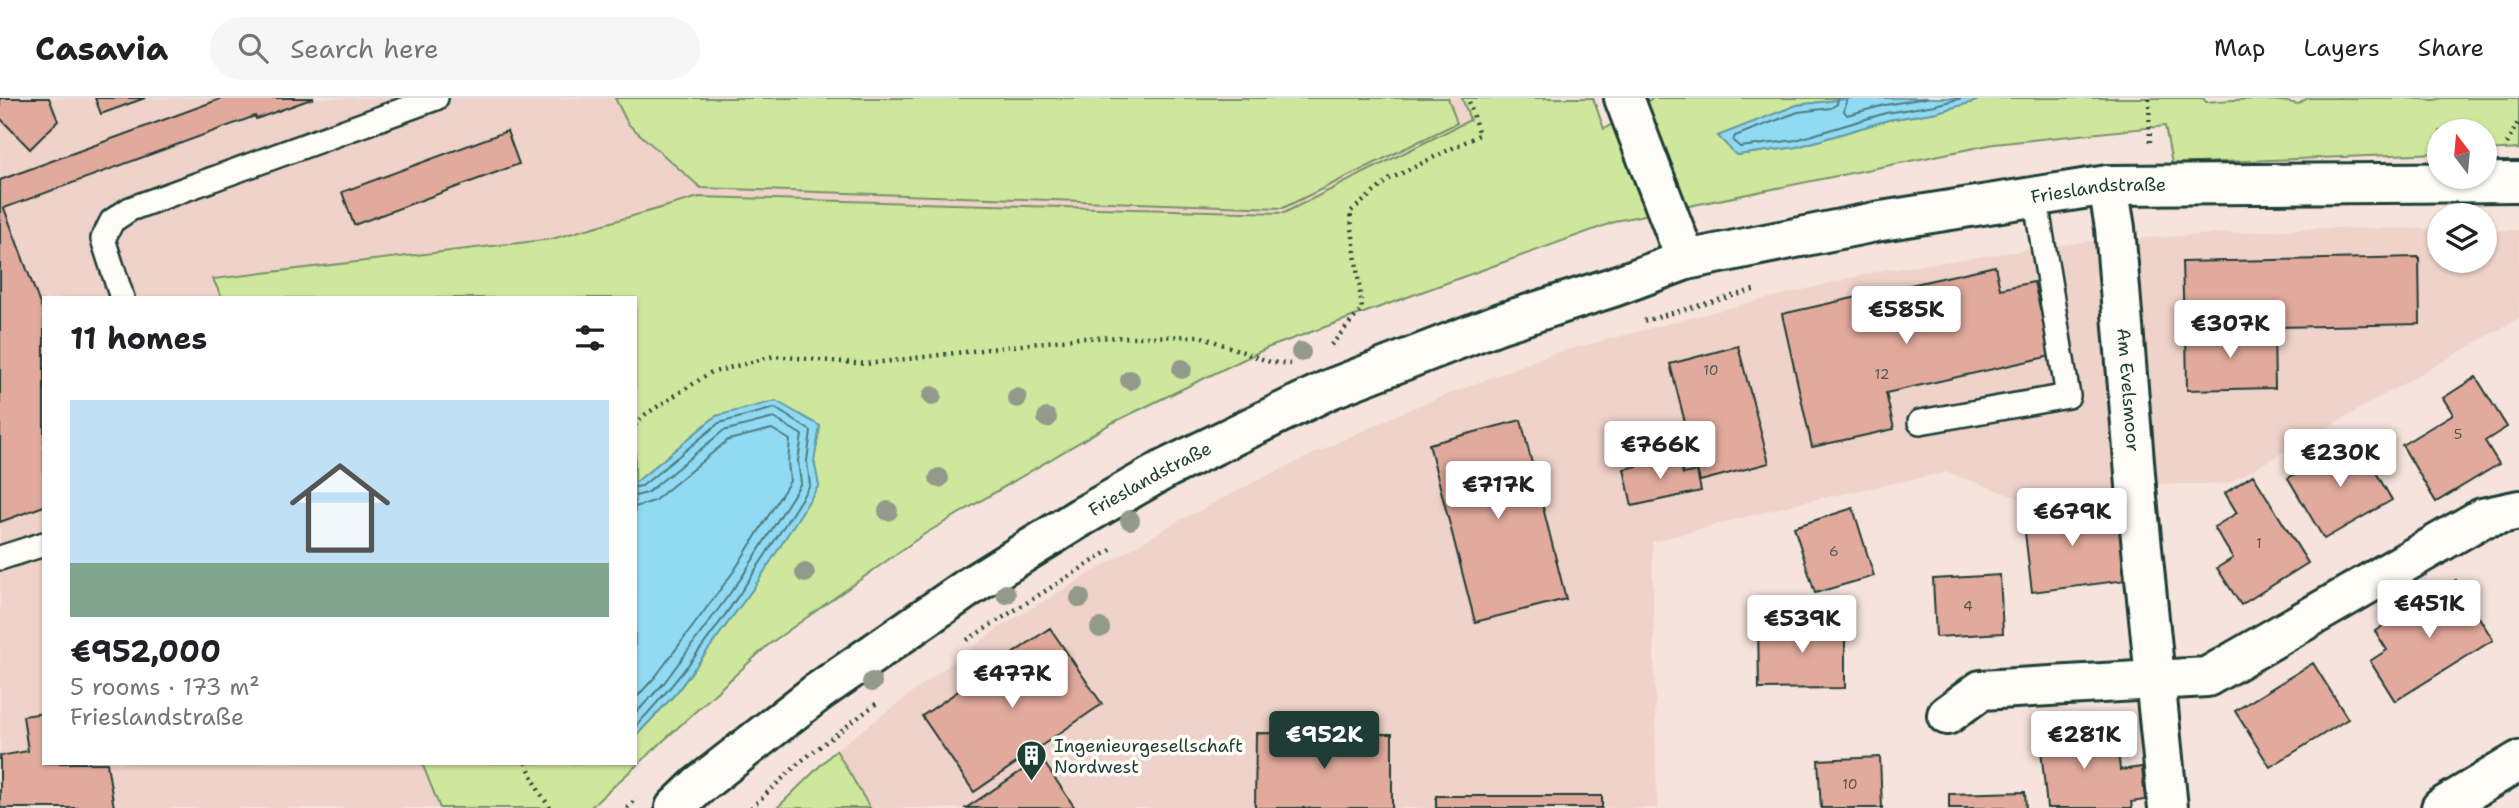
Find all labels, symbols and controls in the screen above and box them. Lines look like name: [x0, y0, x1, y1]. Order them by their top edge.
search box: [210, 17, 700, 80]
text: Casavia: [35, 26, 168, 71]
icon: search: [234, 29, 272, 67]
text: Search here: [290, 31, 439, 66]
text: Map: [2214, 32, 2265, 64]
text: Layers: [2303, 32, 2380, 64]
text: Share: [2418, 32, 2484, 64]
north arrow: [2427, 119, 2497, 189]
map controls: [2427, 119, 2497, 273]
street label: Frieslandstraße: [2029, 173, 2166, 209]
button: layers: [2427, 203, 2497, 273]
pin: €585K: [1857, 286, 1955, 346]
text: €585K: [1868, 294, 1944, 324]
pin: €307K: [2181, 300, 2279, 360]
text: €307K: [2190, 308, 2270, 338]
text: 11 homes: [70, 318, 207, 359]
icon: filters: [571, 319, 609, 357]
street label: Am Evelsmoor: [2111, 327, 2145, 453]
house number: 10: [1703, 361, 1719, 379]
house number: 12: [1875, 365, 1889, 383]
pin: €766K: [1611, 422, 1709, 481]
house number: 5: [2454, 425, 2462, 443]
text: €766K: [1620, 429, 1700, 459]
pin: €230K: [2291, 430, 2389, 489]
street label: Frieslandstraße: [1084, 436, 1215, 522]
text: €230K: [2300, 437, 2380, 467]
icon: home: [277, 445, 403, 571]
pin: €717K: [1449, 462, 1547, 521]
text: €717K: [1462, 469, 1534, 499]
pin: €679K: [2023, 489, 2121, 548]
text: €679K: [2033, 496, 2111, 526]
house number: 1: [2256, 534, 2262, 552]
house number: 6: [1829, 542, 1839, 560]
pin: €451K: [2380, 580, 2478, 640]
text: €451K: [2393, 588, 2465, 618]
pin: €539K: [1753, 596, 1851, 655]
house number: 4: [1963, 597, 1973, 615]
text: €539K: [1763, 603, 1841, 633]
text: €952,000: [70, 631, 221, 672]
pin: €477K: [963, 650, 1061, 710]
text: €477K: [973, 658, 1051, 688]
text: 5 rooms · 173 m²: [70, 672, 260, 702]
text: Frieslandstraße: [70, 702, 244, 732]
pin: €952K: [1275, 712, 1373, 771]
pin: €281K: [2035, 712, 2133, 771]
text: €952K: [1285, 719, 1363, 749]
text: €281K: [2047, 719, 2121, 749]
place label: Ingenieurgesellschaft Nordwest: [1054, 734, 1243, 779]
building icon: Ingenieurgesellschaft Nordwest: [1014, 739, 1048, 783]
house number: 10: [1842, 775, 1858, 793]

